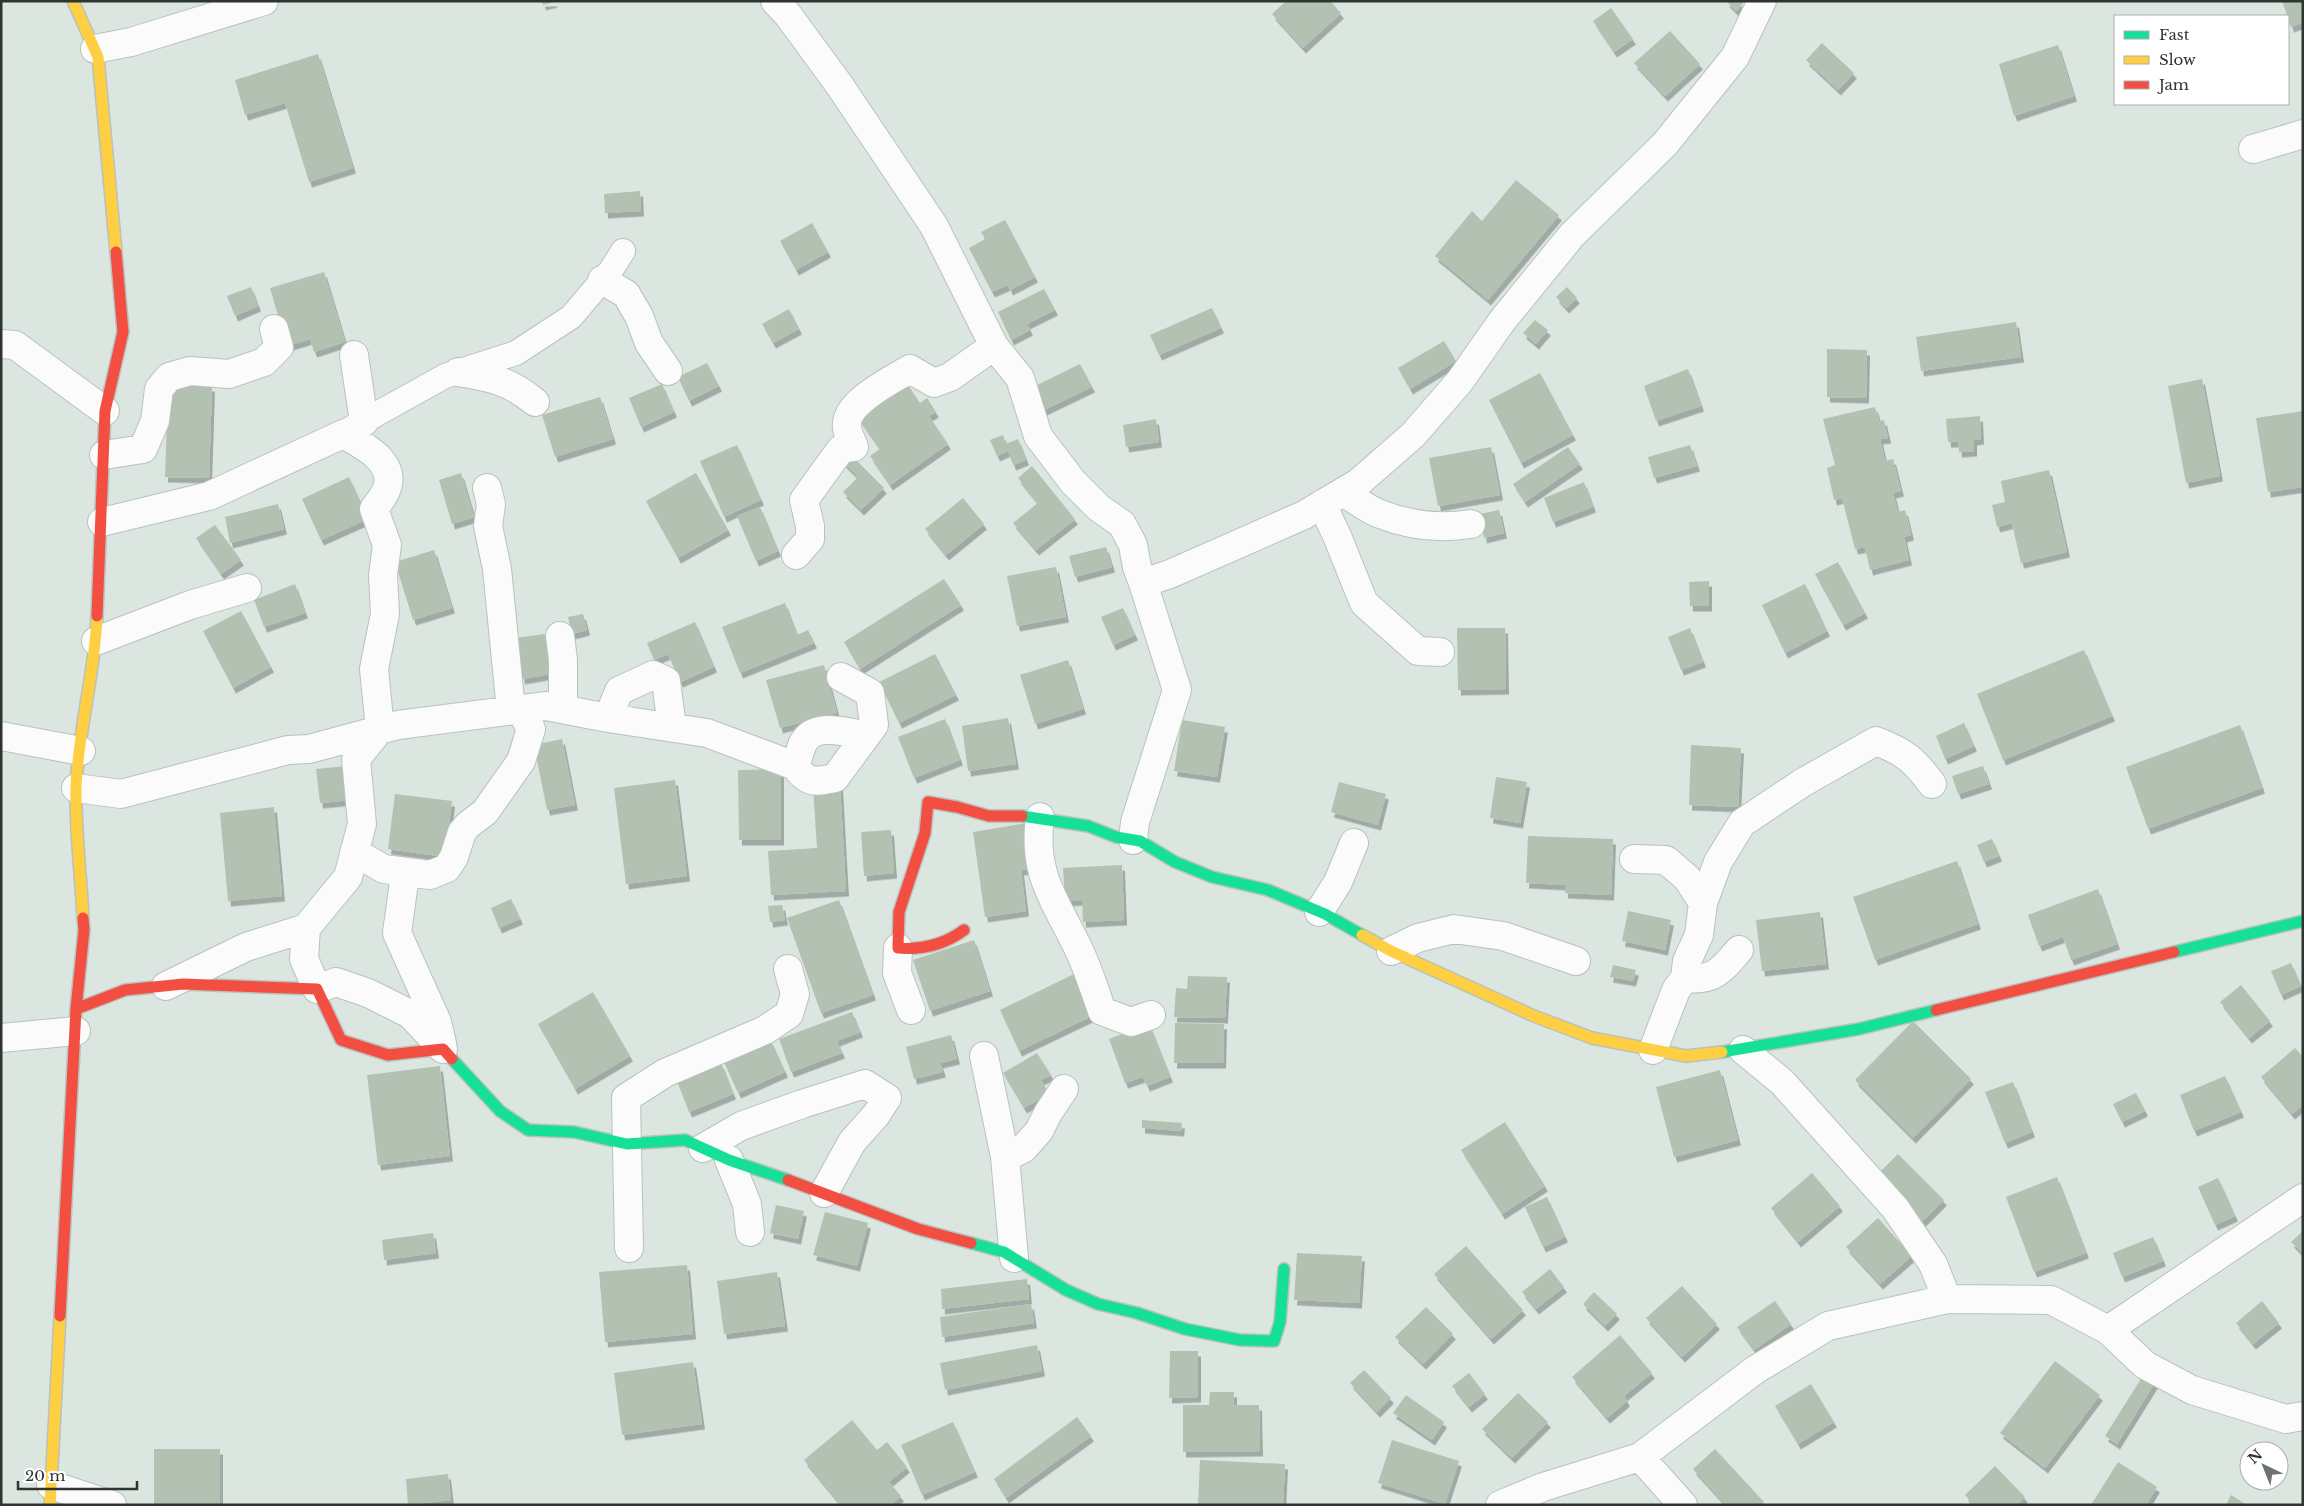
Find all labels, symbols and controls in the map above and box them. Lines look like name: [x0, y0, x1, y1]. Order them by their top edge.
legend: [2114, 15, 2289, 105]
text: Fast: [2159, 25, 2190, 44]
text: Slow: [2159, 50, 2196, 69]
text: Jam: [2157, 75, 2189, 94]
north arrow: [2239, 1441, 2289, 1491]
text: N: [2244, 1445, 2266, 1468]
scale bar: [18, 1458, 136, 1490]
text: 20 m: [25, 1466, 65, 1485]

